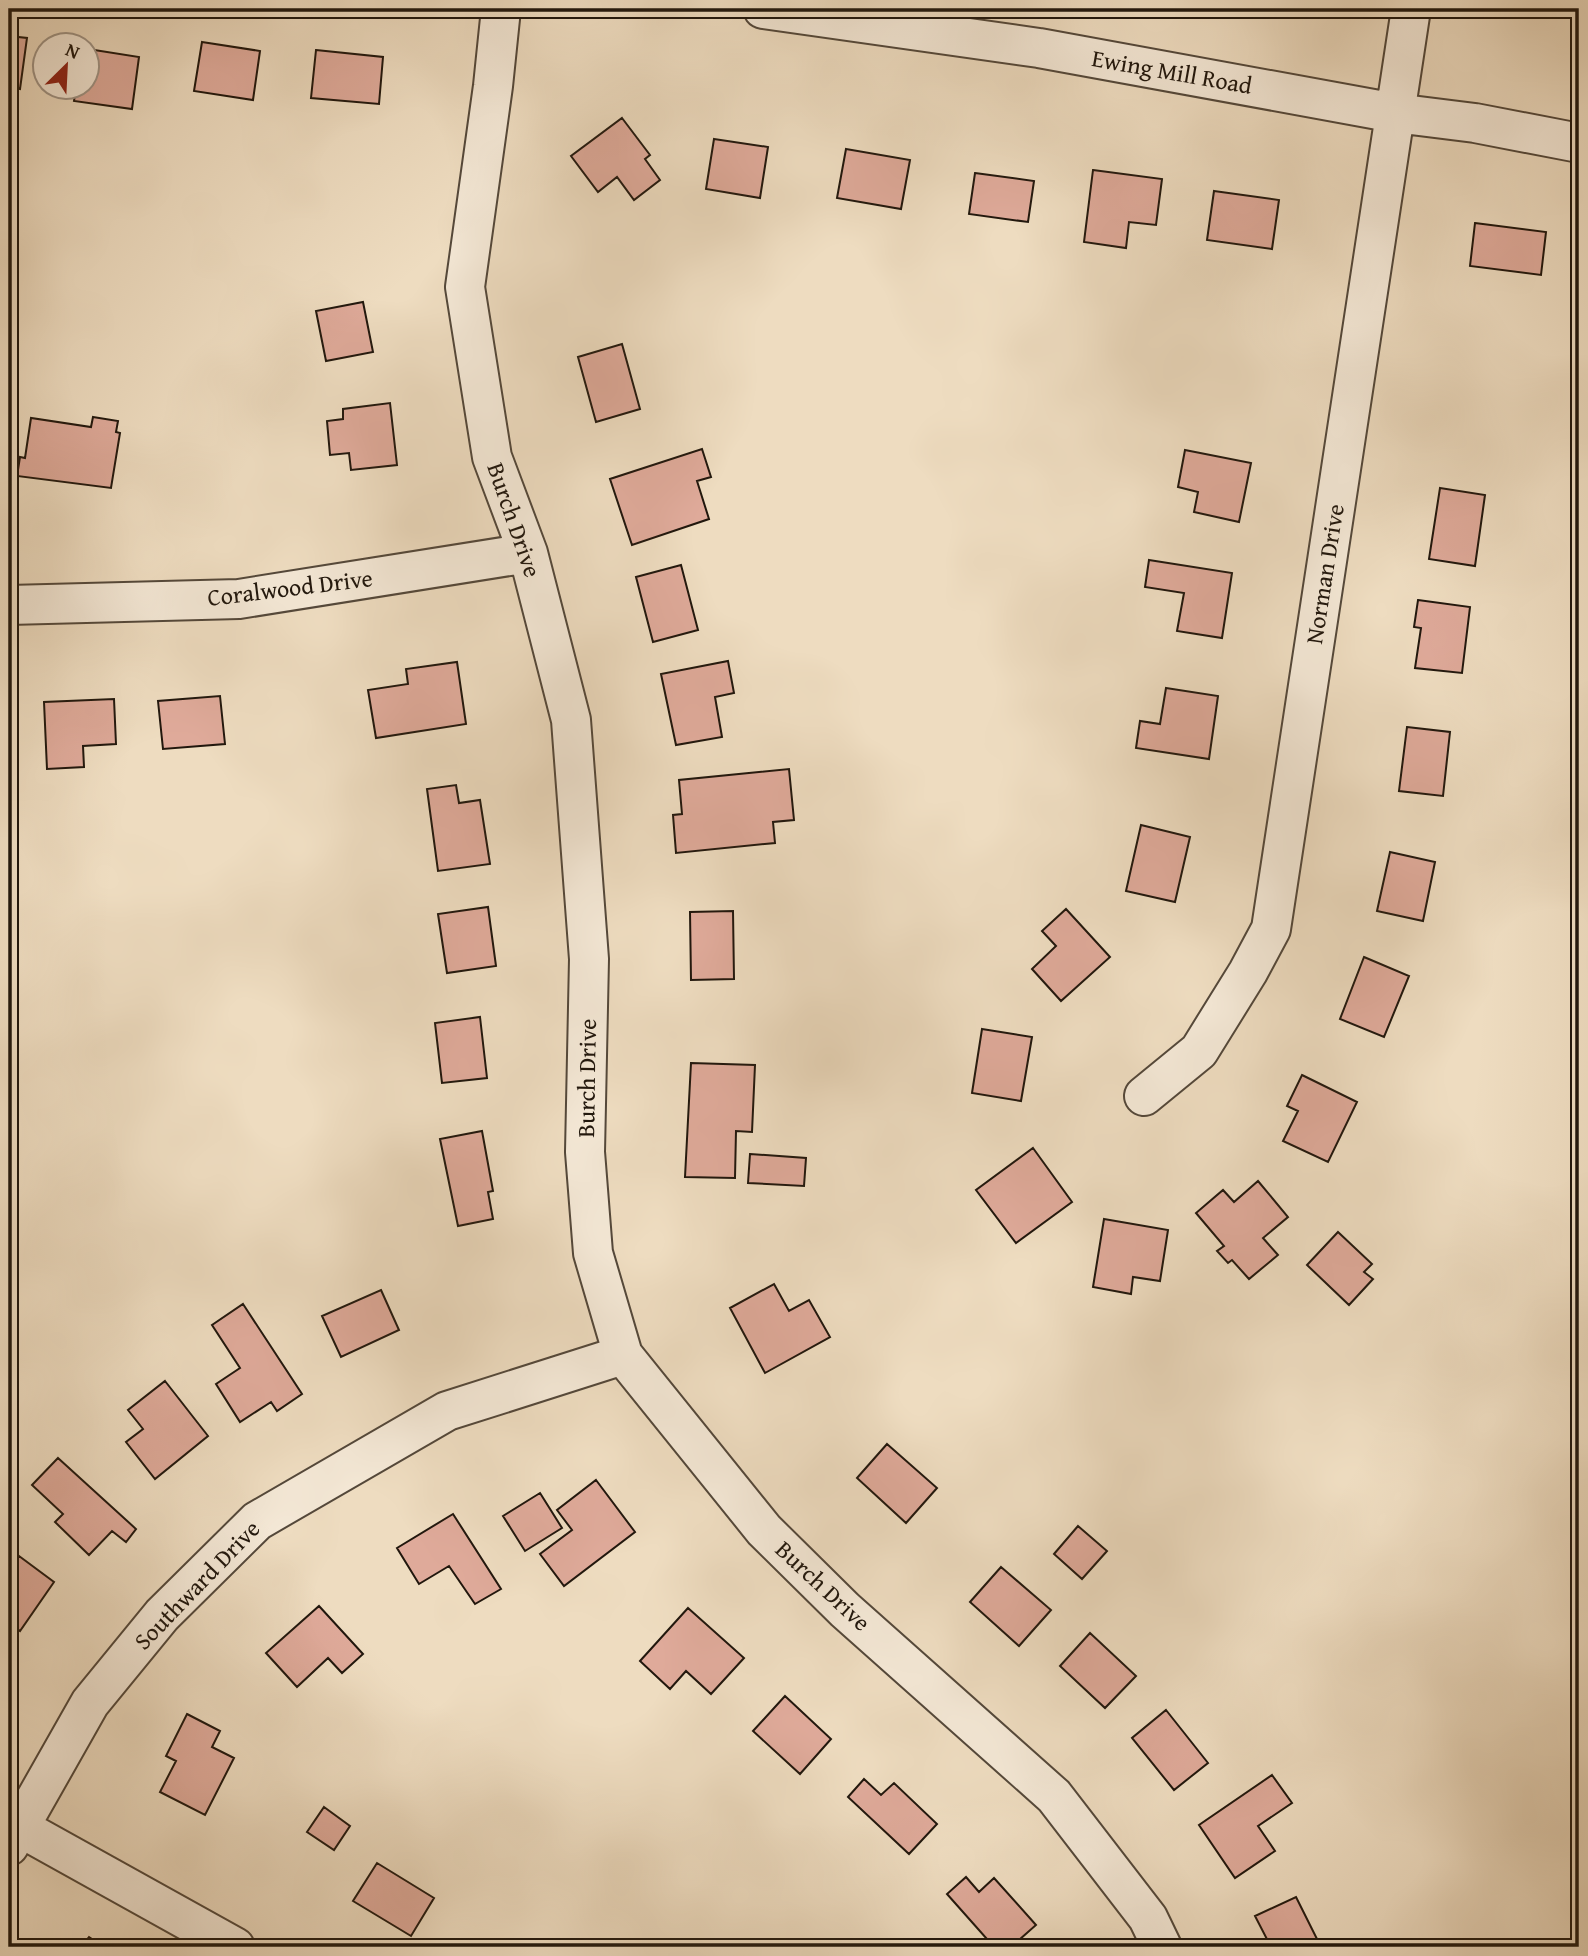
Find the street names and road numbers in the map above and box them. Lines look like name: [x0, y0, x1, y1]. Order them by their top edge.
street label: Ewing Mill Road: [1089, 40, 1255, 103]
street label: Burch Drive: [479, 458, 550, 582]
street label: Norman Drive: [1296, 501, 1353, 646]
street label: Coralwood Drive: [205, 560, 375, 615]
street label: Burch Drive: [568, 1018, 605, 1138]
street label: Southward Drive: [126, 1512, 268, 1657]
street label: Burch Drive: [768, 1532, 879, 1639]

